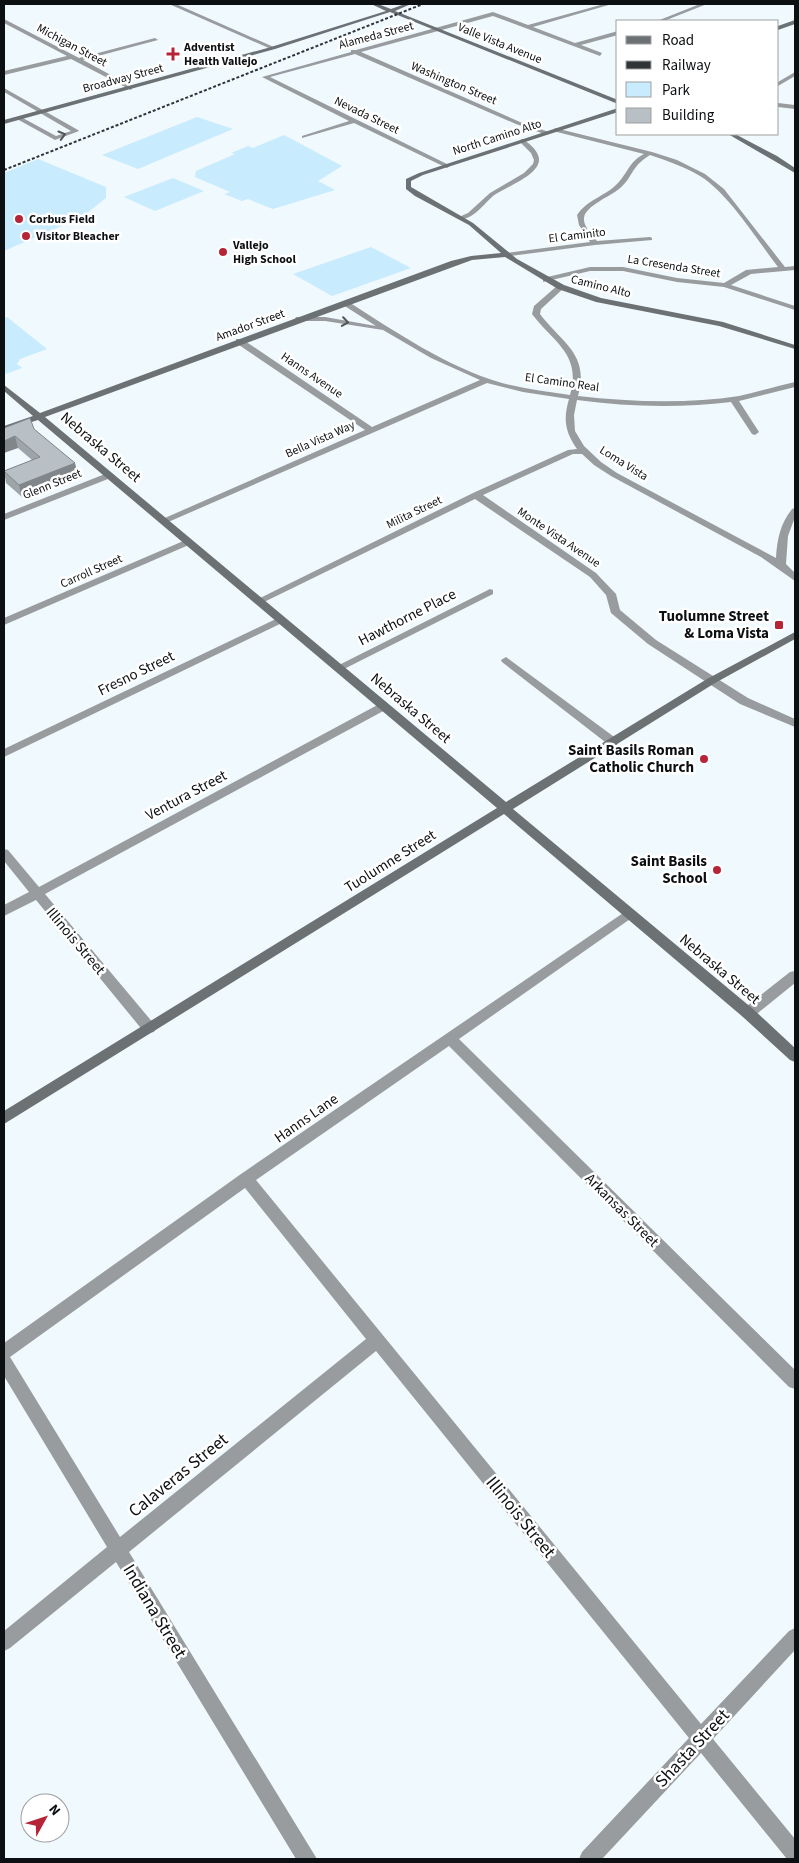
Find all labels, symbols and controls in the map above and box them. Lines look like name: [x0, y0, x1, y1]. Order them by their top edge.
street label: Alameda Street: [337, 17, 415, 54]
street label: Valle Vista Avenue: [455, 19, 545, 68]
street label: Michigan Street: [34, 20, 110, 71]
legend: [616, 20, 779, 135]
text: Road: [662, 30, 694, 51]
place label: Adventist Health Vallejo: [183, 39, 258, 70]
marker: Adventist Health Vallejo: [166, 47, 180, 61]
text: Railway: [662, 55, 711, 76]
street label: Washington Street: [408, 58, 499, 109]
street label: Broadway Street: [81, 60, 165, 97]
text: Park: [662, 80, 691, 101]
street label: Nevada Street: [331, 92, 402, 139]
text: Building: [662, 105, 715, 126]
street label: North Camino Alto: [450, 115, 544, 160]
one-way arrow: [57, 131, 66, 141]
place label: Corbus Field: [29, 211, 95, 228]
marker: Corbus Field: [13, 213, 25, 225]
street label: El Caminito: [547, 224, 607, 247]
place label: Visitor Bleacher: [35, 228, 120, 245]
marker: Visitor Bleacher: [20, 230, 32, 242]
place label: Vallejo High School: [232, 237, 297, 268]
marker: Vallejo High School: [217, 246, 229, 258]
street label: La Cresenda Street: [626, 251, 722, 282]
street label: Camino Alto: [569, 271, 633, 302]
street label: Amador Street: [213, 305, 287, 346]
one-way arrow: [341, 316, 349, 326]
street label: Hanns Avenue: [277, 348, 346, 402]
street label: El Camino Real: [524, 369, 600, 396]
street label: Nebraska Street: [56, 407, 146, 487]
street label: Bella Vista Way: [283, 416, 358, 462]
street label: Loma Vista: [596, 442, 651, 485]
street label: Glenn Street: [20, 465, 84, 504]
street label: Milita Street: [384, 492, 445, 533]
street label: Monte Vista Avenue: [514, 503, 604, 572]
street label: Carroll Street: [58, 550, 125, 593]
street label: Hawthorne Place: [355, 584, 460, 651]
place label: Tuolumne Street & Loma Vista: [659, 606, 769, 644]
marker: Tuolumne Street & Loma Vista: [773, 619, 785, 631]
street label: Fresno Street: [94, 646, 178, 701]
street label: Nebraska Street: [366, 668, 456, 748]
place label: Saint Basils Roman Catholic Church: [568, 740, 694, 778]
marker: Saint Basils Roman Catholic Church: [698, 753, 710, 765]
street label: Ventura Street: [142, 765, 231, 826]
street label: Tuolumne Street: [340, 825, 440, 898]
place label: Saint Basils School: [631, 851, 708, 889]
marker: Saint Basils School: [711, 864, 723, 876]
street label: Illinois Street: [41, 903, 110, 980]
street label: Nebraska Street: [675, 929, 765, 1009]
street label: Hanns Lane: [270, 1089, 342, 1148]
street label: Arkansas Street: [580, 1169, 663, 1252]
street label: Calaveras Street: [123, 1427, 233, 1523]
street label: Illinois Street: [480, 1471, 561, 1563]
street label: Indiana Street: [117, 1560, 193, 1663]
street label: Shasta Street: [649, 1704, 735, 1793]
north arrow: [20, 1793, 70, 1843]
text: N: [44, 1800, 65, 1820]

